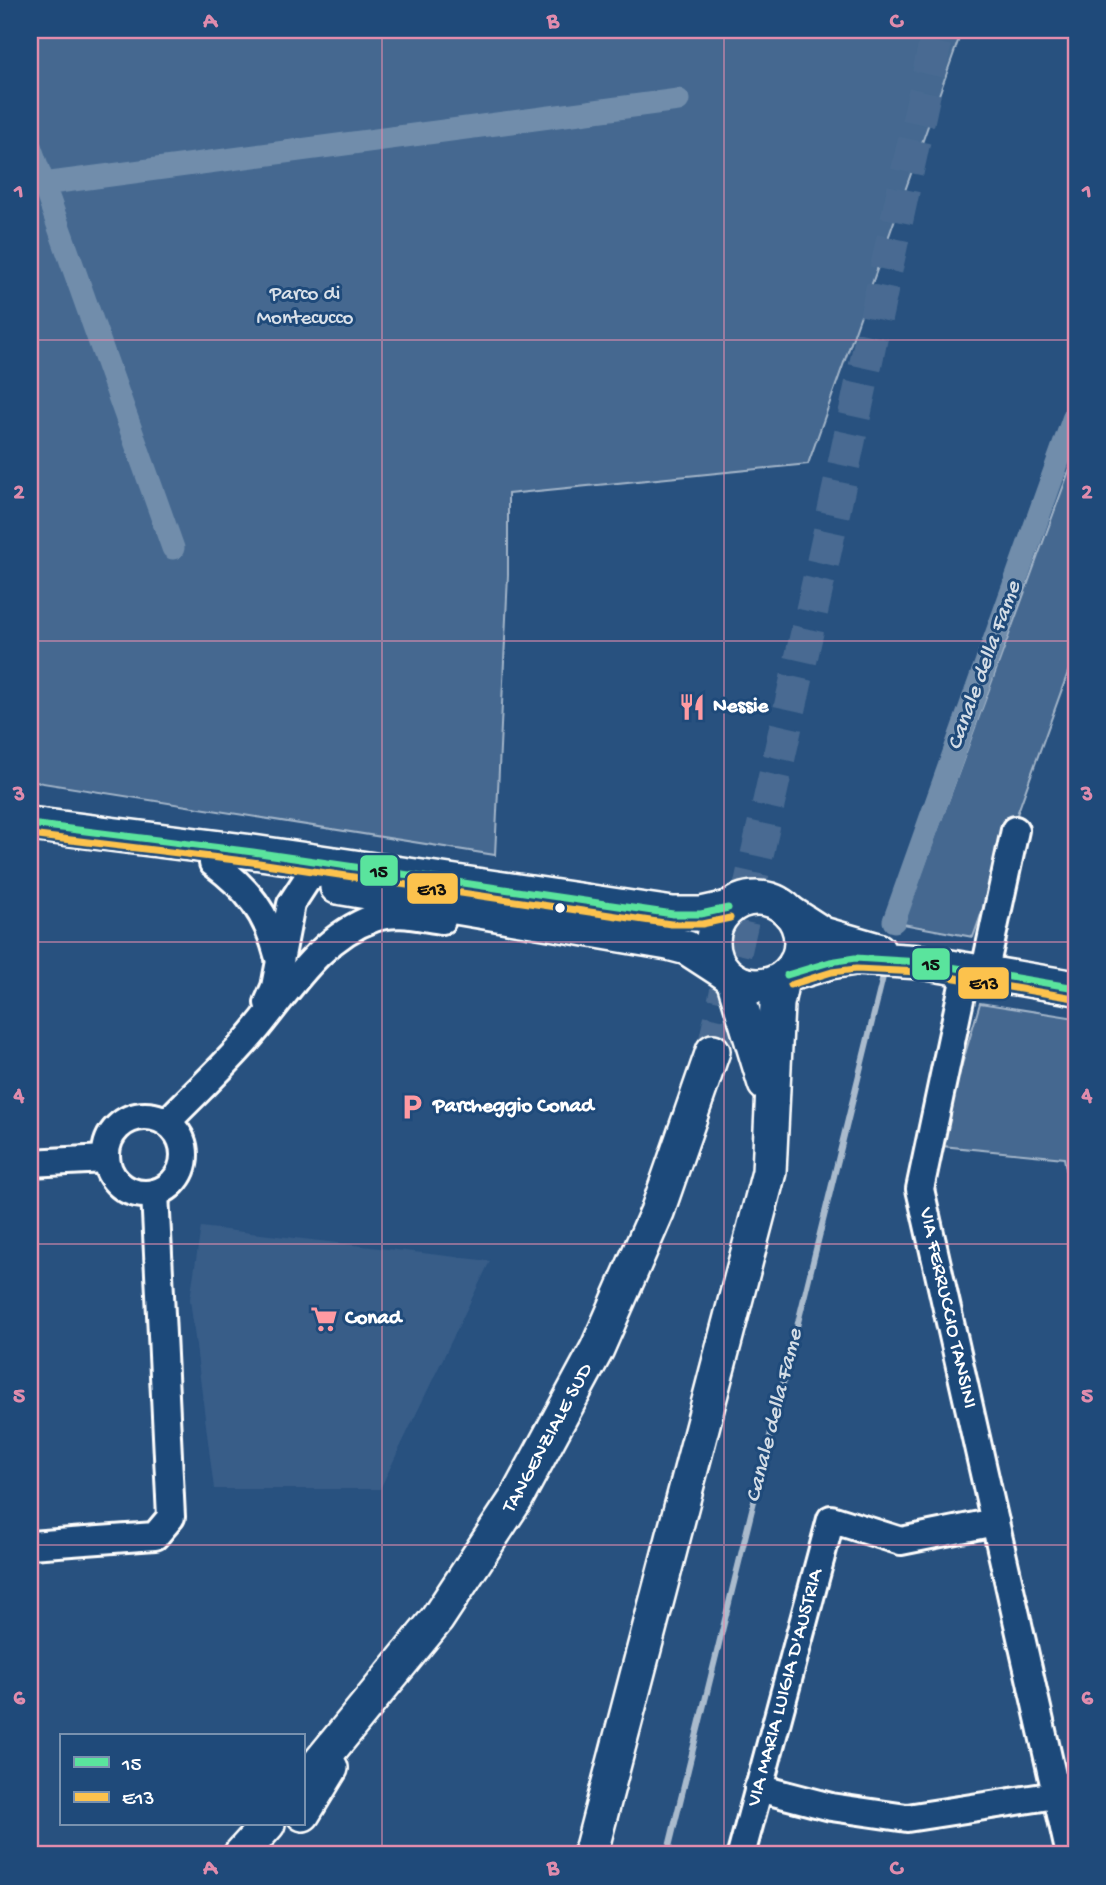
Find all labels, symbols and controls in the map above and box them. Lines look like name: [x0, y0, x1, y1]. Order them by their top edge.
text: A: [202, 9, 218, 36]
text: B: [546, 9, 560, 36]
text: C: [890, 9, 905, 36]
text: 1: [13, 179, 24, 206]
text: 1: [1081, 179, 1092, 206]
park label: Parco di Montecucco: [256, 283, 354, 332]
text: 2: [13, 480, 25, 507]
text: 2: [1081, 480, 1093, 507]
water label: Canale della Fame: [942, 577, 1028, 754]
restaurant icon: Nessie: [677, 692, 707, 722]
place label: Nessie: [713, 695, 770, 720]
text: 3: [12, 782, 25, 809]
text: 3: [1080, 782, 1093, 809]
line badge: 15: [359, 854, 399, 887]
text: 15: [369, 862, 388, 885]
line badge: E13: [406, 872, 459, 905]
text: E13: [417, 880, 447, 903]
unlabelled marker: [553, 901, 567, 915]
line badge: 15: [911, 947, 951, 981]
text: 15: [921, 955, 940, 978]
line badge: E13: [957, 966, 1010, 1000]
text: E13: [969, 974, 999, 997]
text: 4: [13, 1083, 25, 1110]
text: 4: [1081, 1083, 1093, 1110]
parking icon: Parcheggio Conad: [397, 1092, 427, 1122]
place label: Parcheggio Conad: [432, 1095, 596, 1120]
street label: VIA FERRUCCIO TANSINI: [912, 1204, 982, 1411]
supermarket icon: Conad: [309, 1304, 339, 1334]
place label: Conad: [344, 1307, 404, 1332]
water label: Canale della Fame: [740, 1325, 810, 1506]
street label: TANGENZIALE SUD: [497, 1359, 599, 1519]
text: 5: [13, 1384, 25, 1411]
text: 5: [1081, 1384, 1093, 1411]
street label: VIA MARIA LUIGIA D'AUSTRIA: [742, 1565, 830, 1810]
text: 6: [13, 1686, 26, 1713]
text: 6: [1081, 1686, 1094, 1713]
legend: [60, 1734, 304, 1826]
text: 15: [121, 1754, 142, 1779]
text: E13: [122, 1788, 154, 1813]
text: A: [202, 1856, 218, 1883]
text: B: [546, 1856, 560, 1883]
text: C: [890, 1856, 905, 1883]

